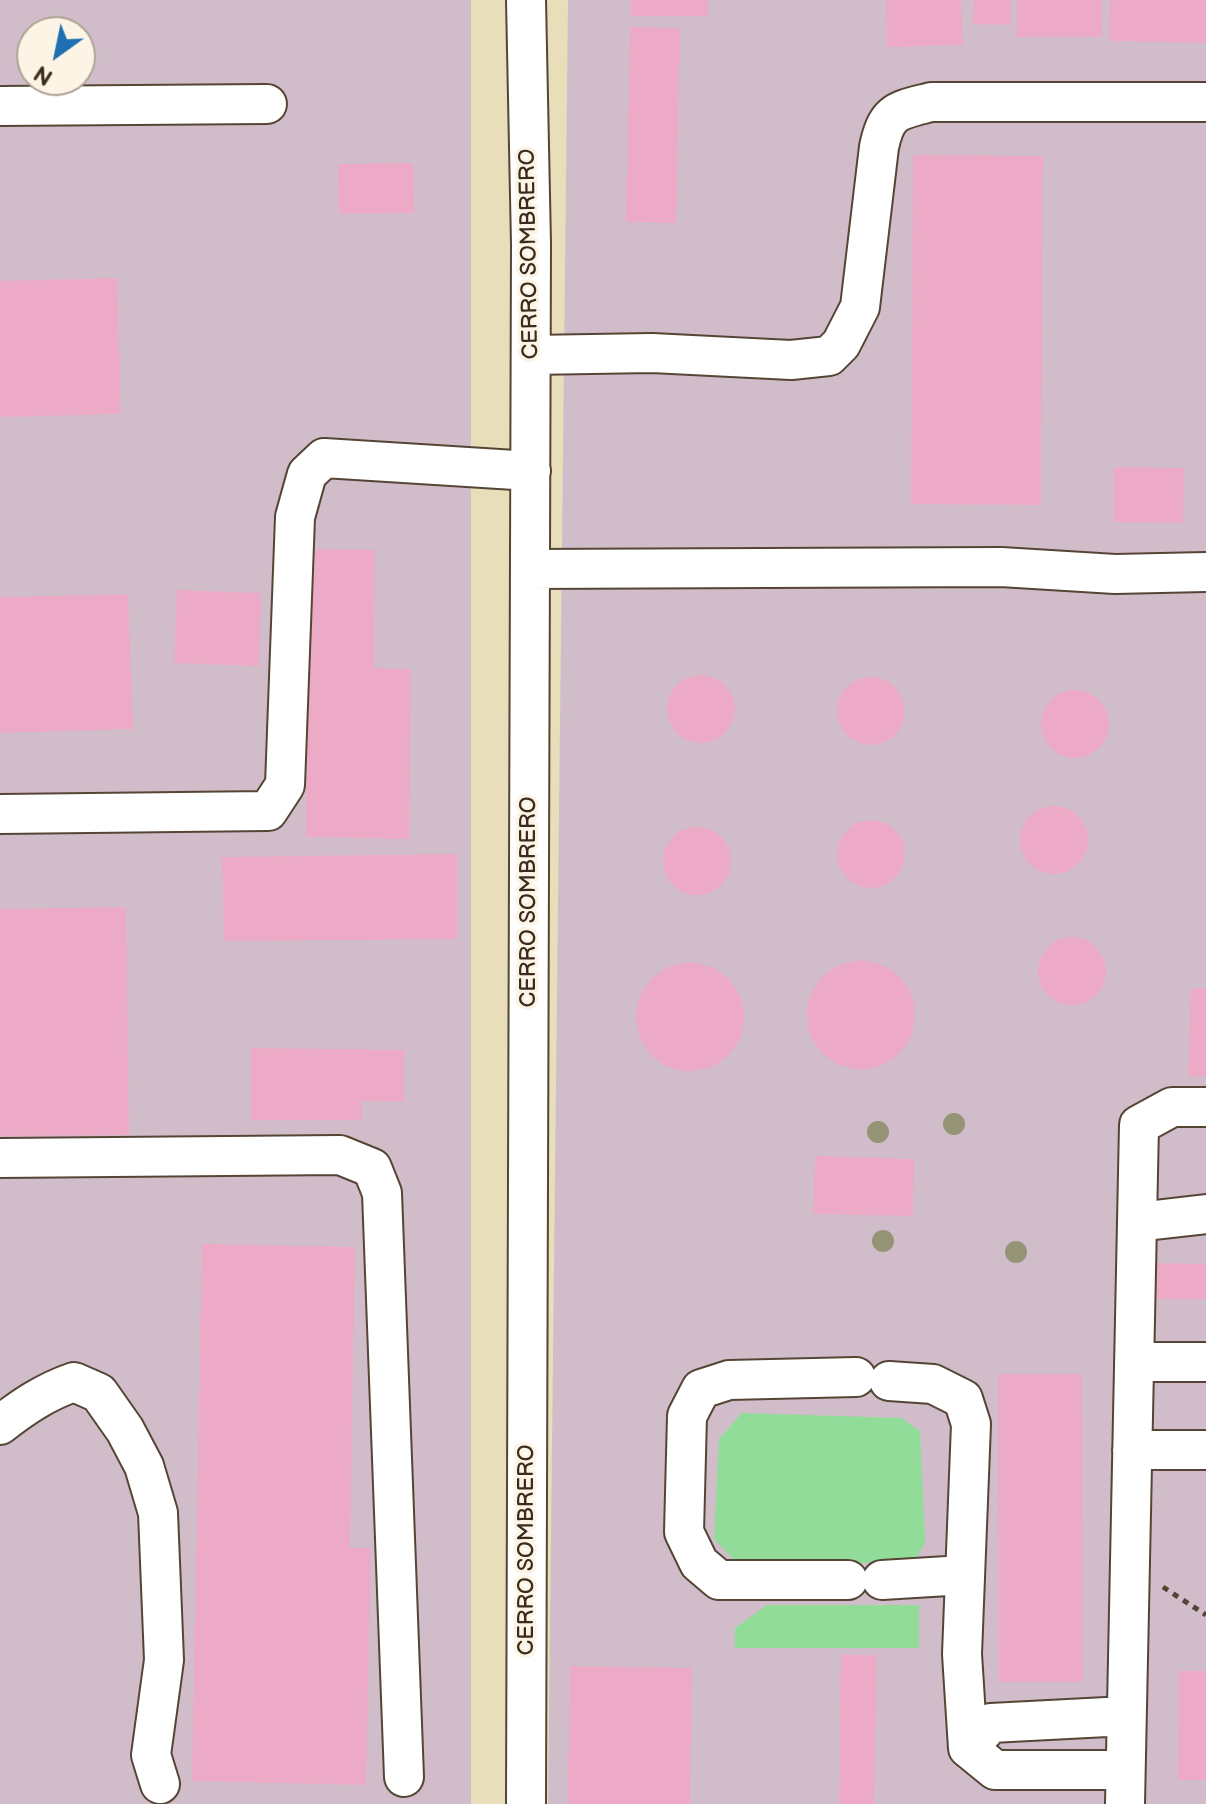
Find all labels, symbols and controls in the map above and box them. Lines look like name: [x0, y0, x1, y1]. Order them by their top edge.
north arrow: [16, 16, 96, 96]
text: N: [29, 59, 58, 91]
street label: CERRO SOMBRERO: [515, 148, 545, 360]
street label: CERRO SOMBRERO: [516, 797, 542, 1007]
street label: CERRO SOMBRERO: [514, 1445, 540, 1655]

